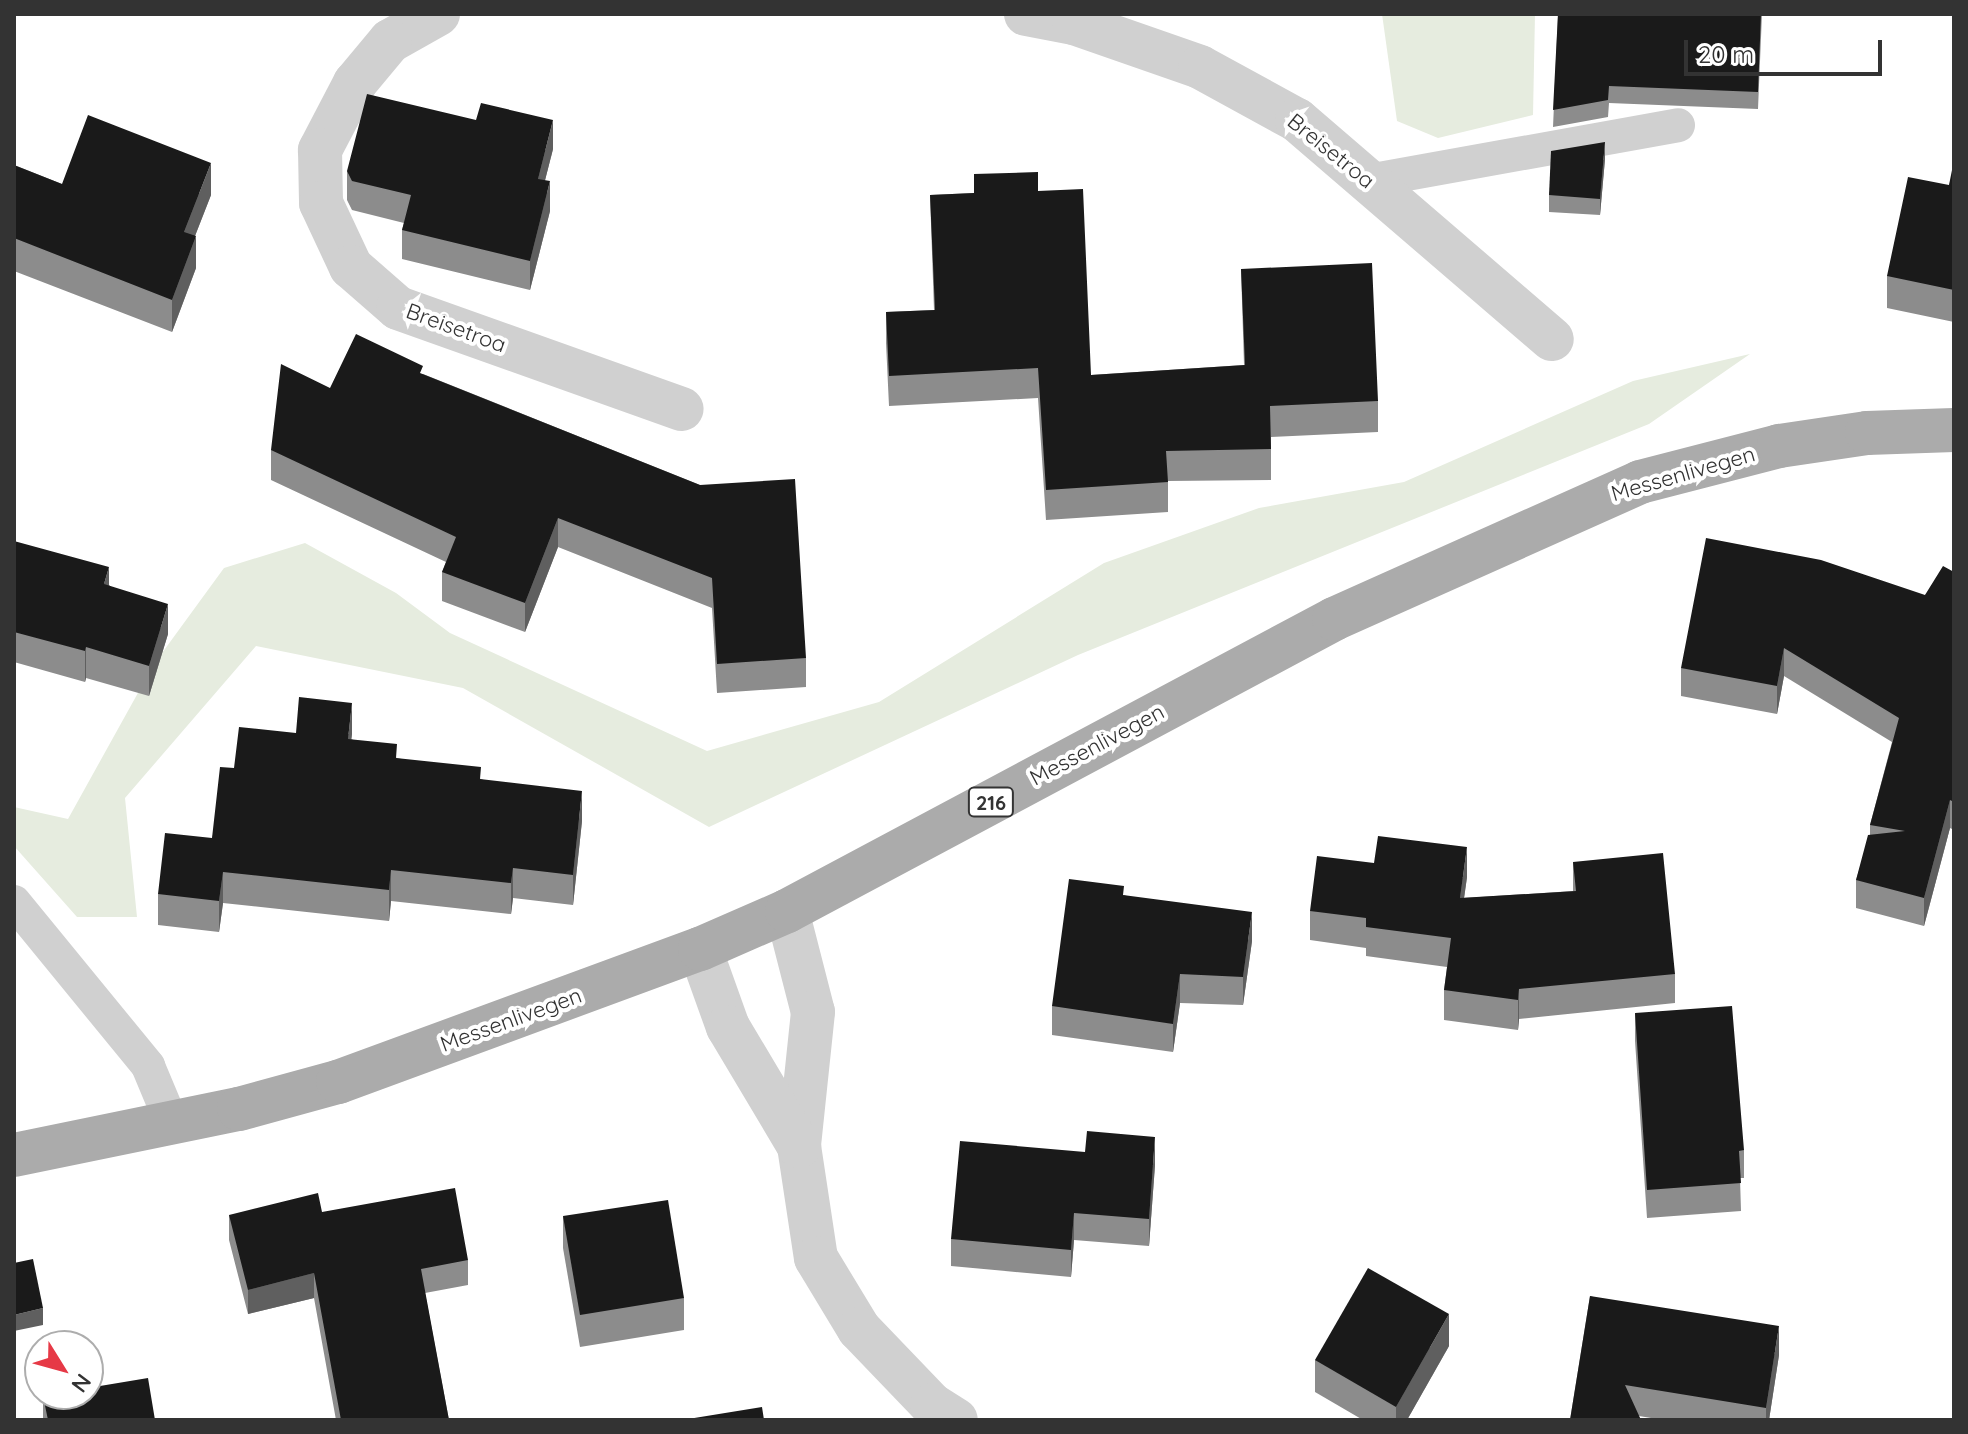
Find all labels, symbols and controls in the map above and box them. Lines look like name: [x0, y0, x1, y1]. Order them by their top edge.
scale bar: [1688, 24, 1886, 74]
text: 20 m: [1698, 39, 1754, 69]
street label: Breisetroa: [1282, 108, 1380, 194]
street label: Breisetroa: [403, 298, 509, 358]
street label: Messenlivegen: [1608, 441, 1758, 507]
street label: Messenlivegen: [1025, 698, 1169, 792]
road number: 216: [967, 786, 1015, 818]
street label: Messenlivegen: [437, 982, 585, 1058]
north arrow: [24, 1330, 104, 1410]
text: N: [66, 1368, 98, 1398]

